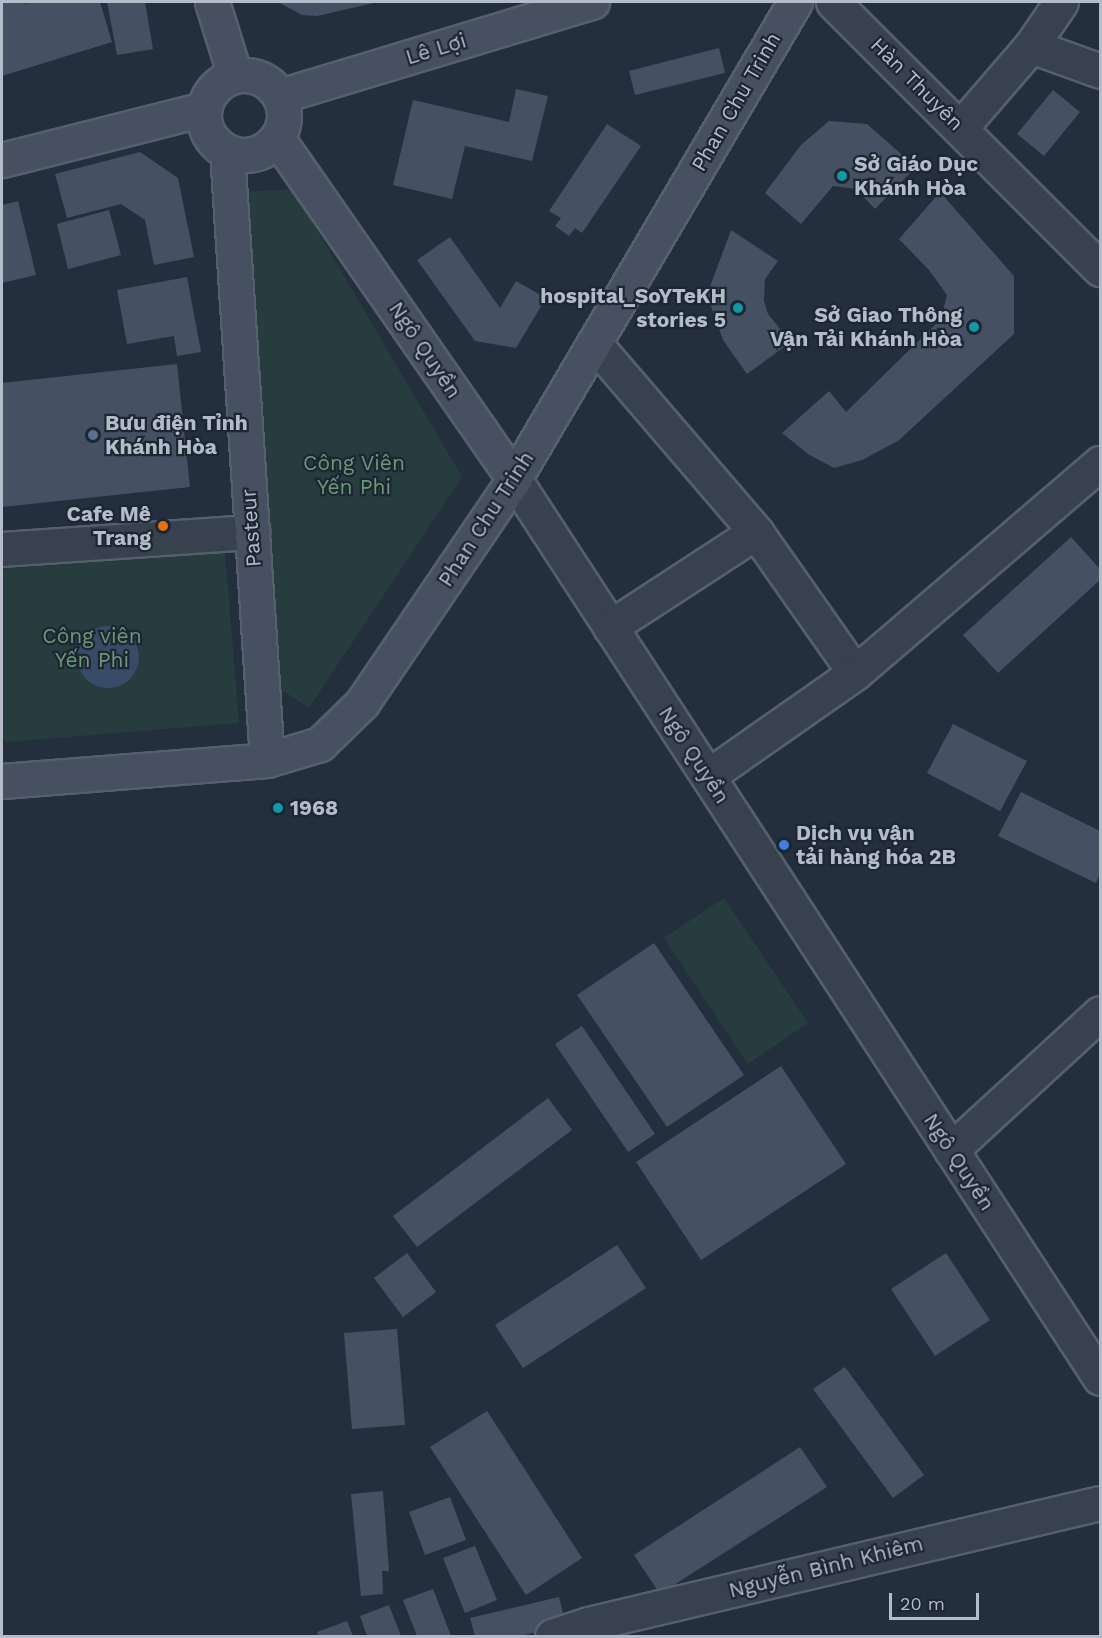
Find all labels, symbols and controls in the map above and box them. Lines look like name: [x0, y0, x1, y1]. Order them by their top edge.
street label: Lê Lợi: [403, 28, 469, 70]
street label: Phan Chu Trinh: [686, 28, 786, 176]
street label: Hàn Thuyên: [865, 32, 969, 136]
place label: Sở Giáo Dục Khánh Hòa: [854, 151, 978, 201]
marker: Sở Giáo Dục Khánh Hòa: [835, 169, 849, 183]
place label: hospital_SoYTeKH stories 5: [540, 283, 726, 333]
street label: Ngô Quyền: [384, 297, 466, 403]
marker: hospital_SoYTeKH stories 5: [731, 301, 745, 315]
place label: Sở Giao Thông Vận Tải Khánh Hòa: [770, 302, 962, 352]
marker: Sở Giao Thông Vận Tải Khánh Hòa: [967, 320, 981, 334]
place label: Bưu điện Tỉnh Khánh Hòa: [105, 410, 248, 460]
marker: Bưu điện Tỉnh Khánh Hòa: [86, 428, 100, 442]
street label: Phan Chu Trinh: [433, 446, 539, 592]
park label: Công Viên Yến Phi: [303, 450, 405, 500]
street label: Pasteur: [236, 488, 266, 568]
place label: Cafe Mê Trang: [67, 501, 151, 551]
marker: Cafe Mê Trang: [156, 519, 170, 533]
park label: Công viên Yến Phi: [42, 623, 142, 673]
street label: Ngô Quyền: [653, 702, 735, 808]
place label: 1968: [290, 795, 338, 821]
marker: 1968: [271, 801, 285, 815]
place label: Dịch vụ vận tải hàng hóa 2B: [796, 820, 956, 870]
marker: Dịch vụ vận tải hàng hóa 2B: [777, 838, 791, 852]
street label: Ngô Quyền: [918, 1109, 1000, 1215]
street label: Nguyễn Bình Khiêm: [726, 1531, 926, 1603]
scale bar: [892, 1581, 982, 1619]
text: 20 m: [900, 1593, 945, 1614]

